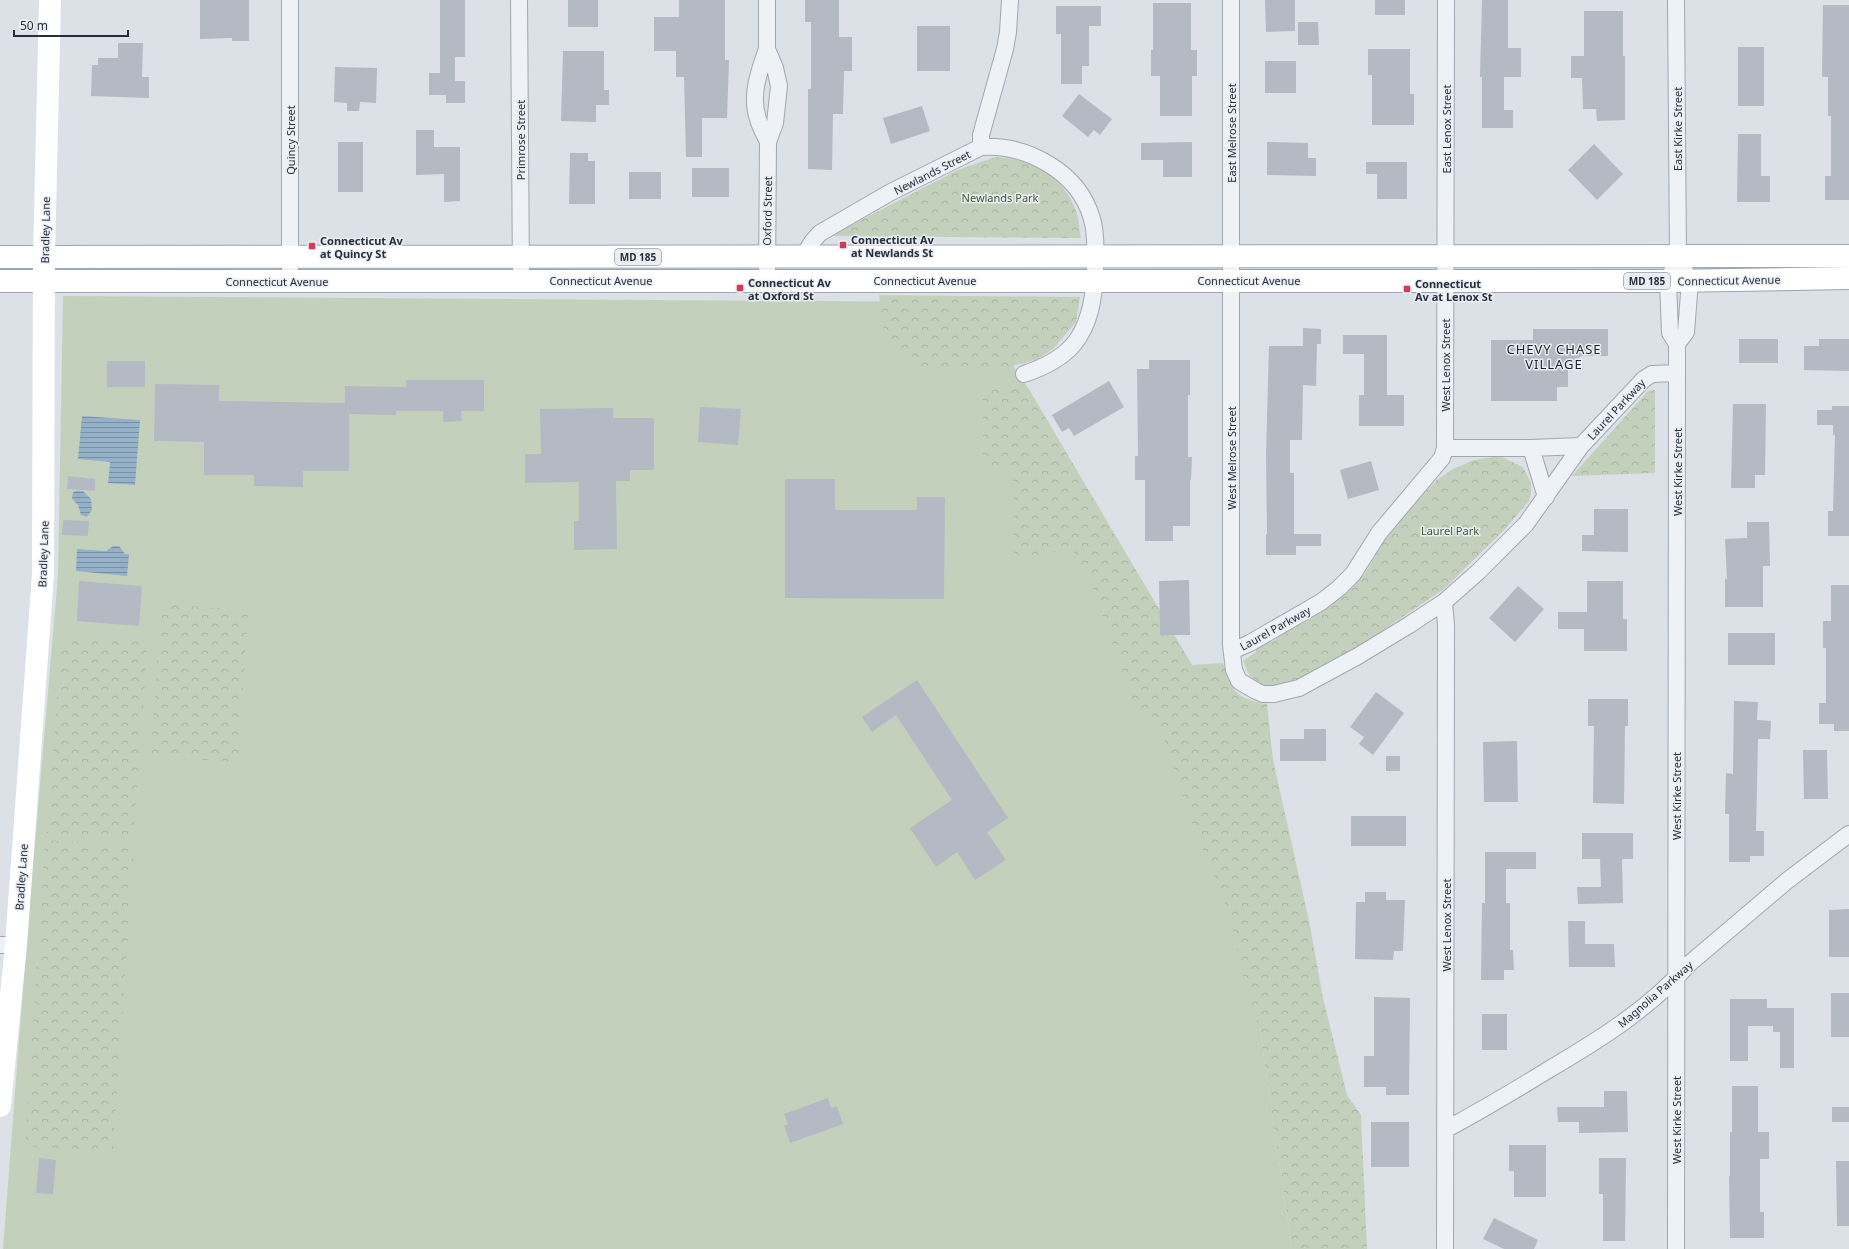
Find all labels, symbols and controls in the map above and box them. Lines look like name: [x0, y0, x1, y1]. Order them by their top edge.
scale bar: [14, 12, 128, 38]
text: 50 m: [20, 17, 48, 34]
street label: East Melrose Street: [1224, 83, 1239, 183]
street label: East Lenox Street: [1439, 84, 1454, 173]
street label: East Kirke Street: [1670, 87, 1685, 171]
street label: Primrose Street: [513, 100, 528, 180]
street label: Quincy Street: [283, 105, 298, 175]
street label: Newlands Street: [891, 146, 973, 198]
street label: Oxford Street: [759, 176, 775, 246]
park label: Newlands Park: [962, 190, 1039, 205]
street label: Bradley Lane: [37, 197, 53, 263]
place label: Connecticut Av at Newlands St: [851, 232, 935, 260]
place label: Connecticut Av at Quincy St: [320, 233, 404, 261]
marker: Connecticut Av at Newlands St: [838, 240, 848, 250]
marker: Connecticut Av at Quincy St: [307, 241, 317, 251]
road number: MD 185: [615, 249, 661, 265]
street label: Connecticut Avenue: [1677, 272, 1781, 288]
street label: Connecticut Avenue: [549, 273, 653, 288]
street label: Connecticut Avenue: [873, 273, 977, 288]
street label: Connecticut Avenue: [1197, 273, 1301, 288]
road number: MD 185: [1624, 273, 1670, 289]
street label: Connecticut Avenue: [225, 274, 329, 289]
place label: Connecticut Av at Oxford St: [748, 275, 832, 303]
place label: Connecticut Av at Lenox St: [1415, 276, 1493, 304]
marker: Connecticut Av at Oxford St: [735, 283, 745, 293]
marker: Connecticut Av at Lenox St: [1402, 284, 1412, 294]
street label: West Lenox Street: [1438, 319, 1453, 411]
district label: CHEVY CHASE VILLAGE: [1506, 340, 1602, 373]
street label: Laurel Parkway: [1584, 375, 1649, 443]
street label: West Melrose Street: [1224, 406, 1239, 510]
street label: West Kirke Street: [1670, 428, 1685, 516]
street label: Bradley Lane: [34, 520, 52, 588]
park label: Laurel Park: [1421, 523, 1479, 538]
street label: Laurel Parkway: [1237, 602, 1313, 654]
street label: West Kirke Street: [1669, 752, 1684, 840]
street label: Bradley Lane: [11, 843, 31, 911]
street label: West Lenox Street: [1439, 879, 1454, 971]
street label: Magnolia Parkway: [1614, 957, 1696, 1031]
street label: West Kirke Street: [1669, 1076, 1684, 1164]

